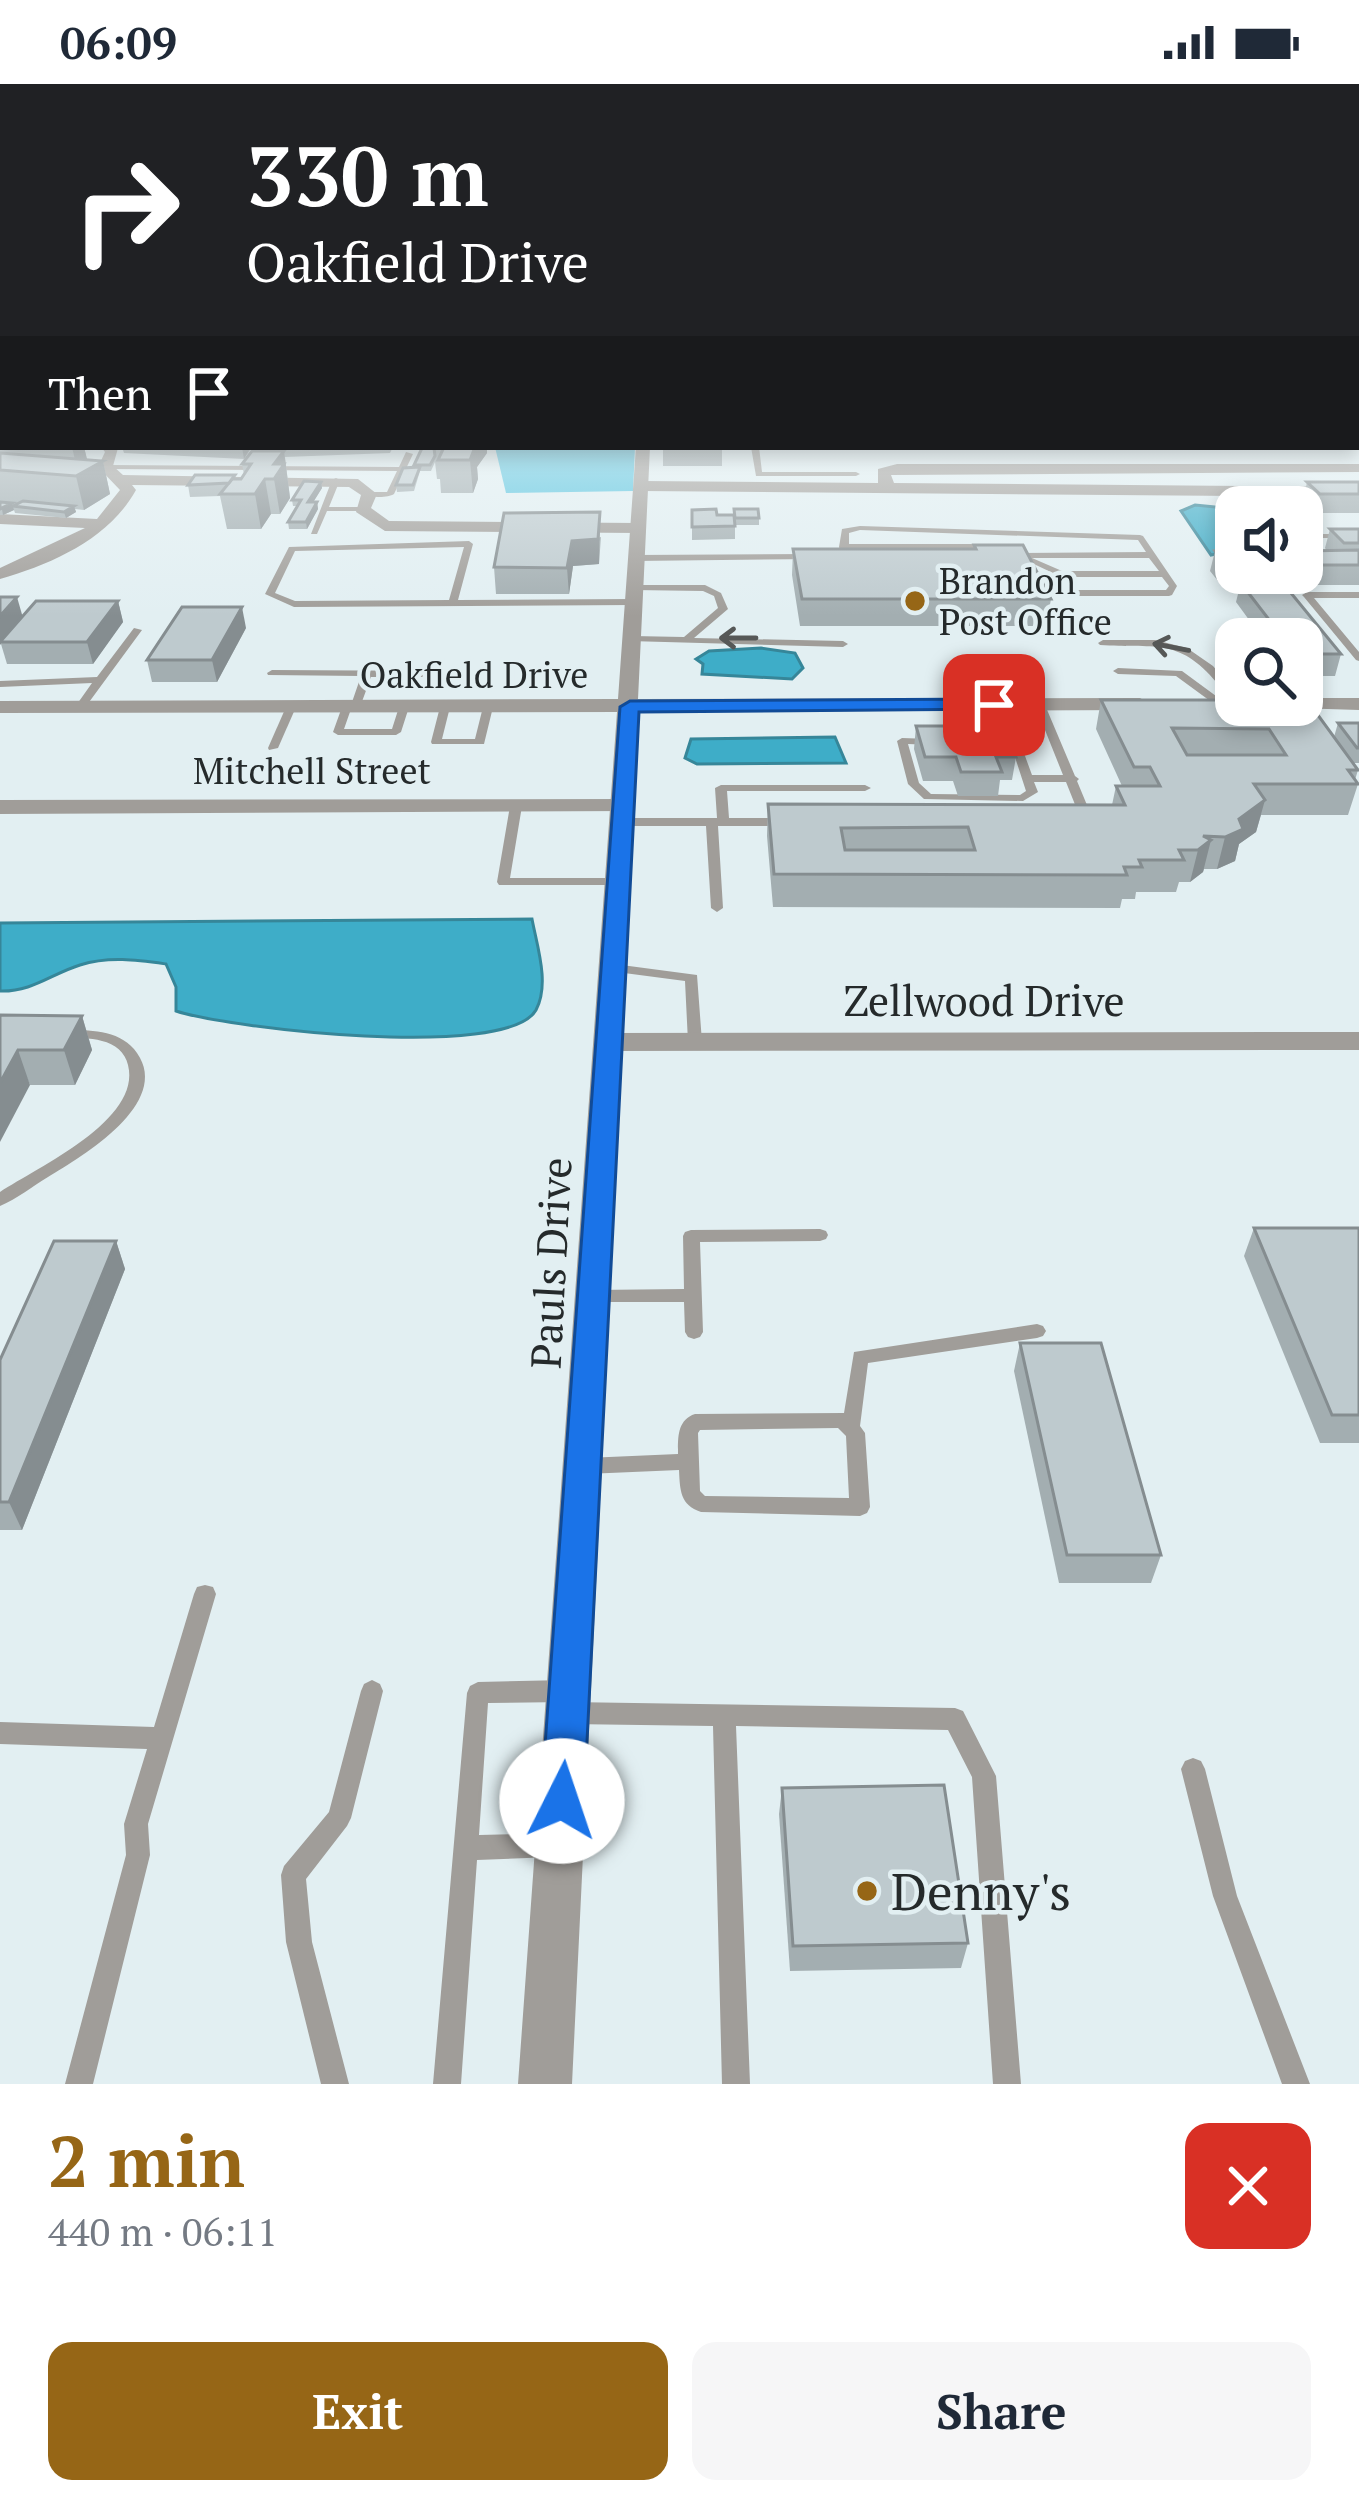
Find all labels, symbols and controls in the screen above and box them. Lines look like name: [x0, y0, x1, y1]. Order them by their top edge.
text: 06:09: [60, 12, 177, 72]
text: 330 m: [246, 119, 489, 230]
icon: right: [48, 132, 204, 288]
text: Oakfield Drive: [246, 226, 589, 297]
icon: arrive: [176, 360, 242, 426]
text: Then: [48, 363, 152, 423]
map controls: [1215, 486, 1323, 726]
button: sound: [1215, 486, 1323, 594]
place label: Brandon Post Office: [939, 557, 1112, 645]
marker: Brandon Post Office: [902, 588, 928, 614]
button: search: [1215, 618, 1323, 726]
one-way arrow: [719, 627, 758, 649]
one-way arrow: [1153, 635, 1192, 658]
street label: Oakfield Drive: [360, 651, 588, 698]
pin: [943, 654, 1045, 756]
icon: arrive: [961, 672, 1027, 738]
street label: Mitchell Street: [193, 747, 431, 794]
street label: Zellwood Drive: [843, 972, 1125, 1028]
street label: Pauls Drive: [517, 1156, 583, 1370]
position arrow: [499, 1738, 625, 1864]
place label: Denny's: [891, 1857, 1071, 1925]
marker: Denny's: [854, 1878, 880, 1904]
text: 2 min: [48, 2112, 245, 2208]
button: close: [1185, 2123, 1311, 2249]
text: 440 m · 06:11: [48, 2205, 278, 2257]
button: Exit: [48, 2342, 668, 2480]
button: Share: [692, 2342, 1311, 2480]

